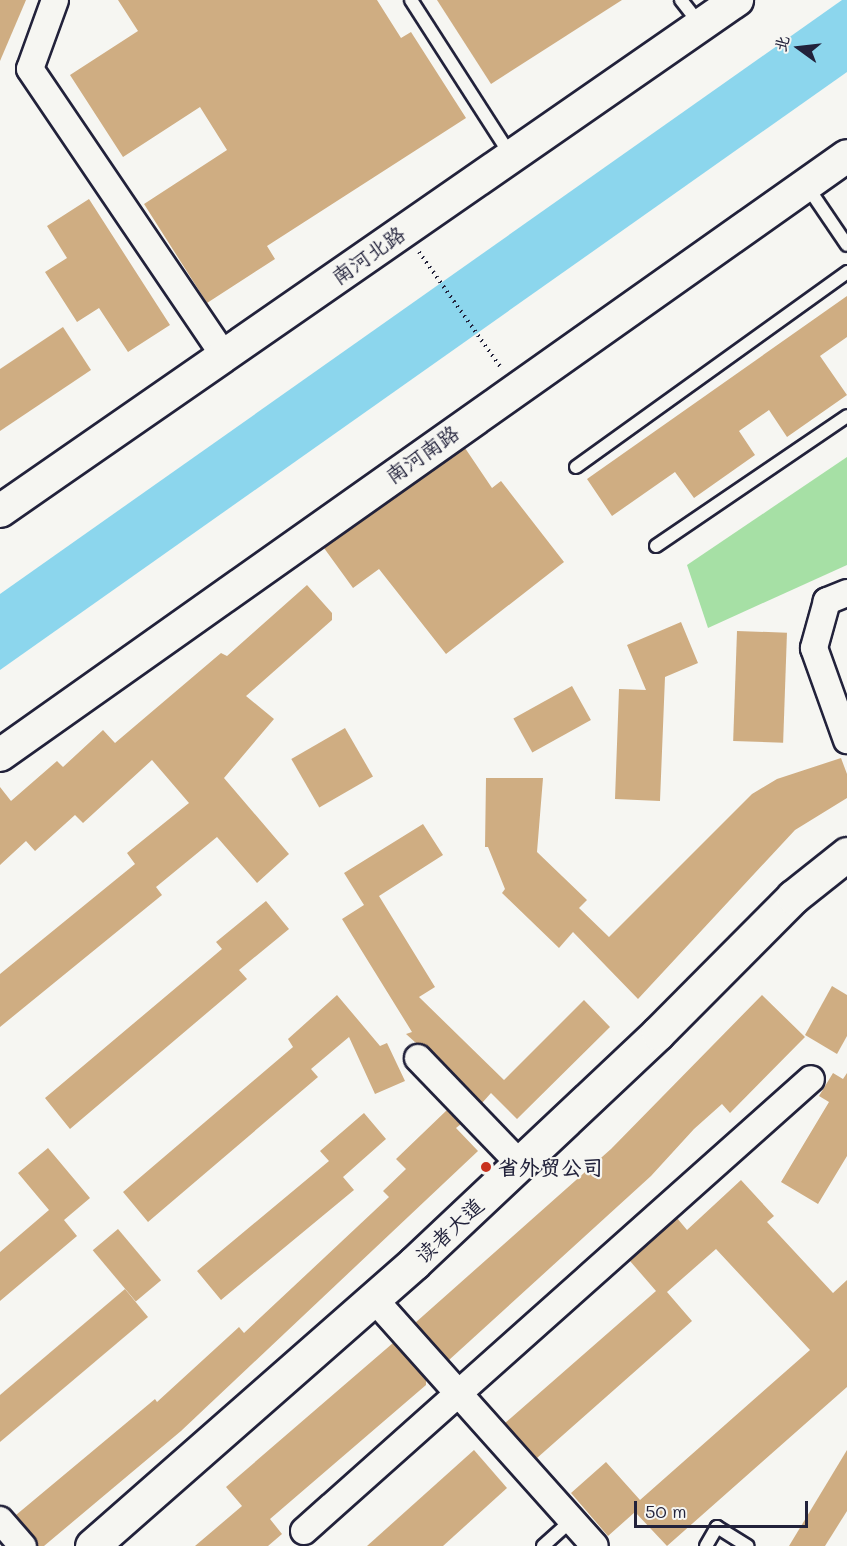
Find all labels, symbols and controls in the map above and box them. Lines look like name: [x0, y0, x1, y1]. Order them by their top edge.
north arrow: [769, 18, 829, 78]
text: 北: [769, 33, 793, 54]
street label: 南河北路: [326, 221, 410, 289]
street label: 南河南路: [380, 420, 464, 488]
place label: 省外贸公司: [498, 1154, 603, 1180]
marker: 省外贸公司: [479, 1160, 493, 1174]
street label: 读者大道: [410, 1192, 488, 1268]
scale bar: [637, 1489, 811, 1527]
text: 50 m: [645, 1499, 687, 1523]

